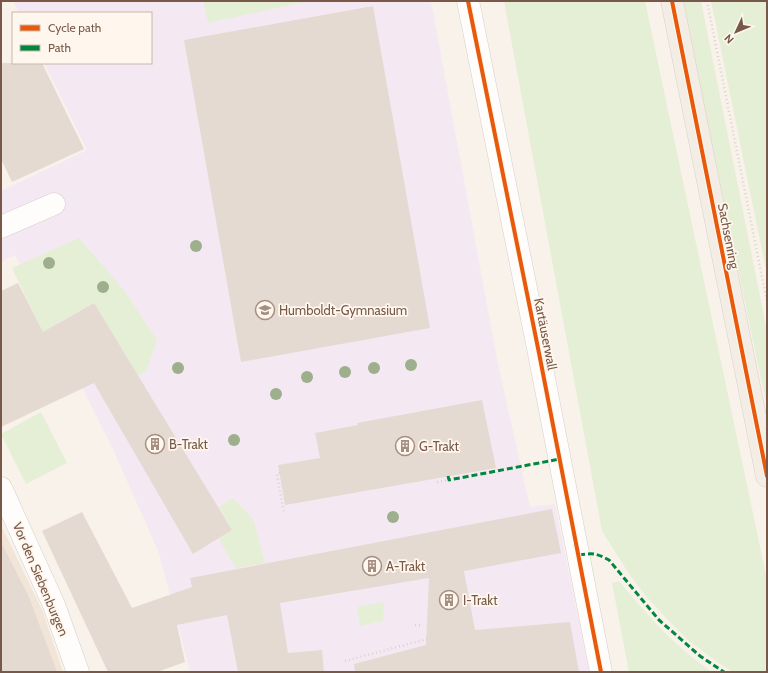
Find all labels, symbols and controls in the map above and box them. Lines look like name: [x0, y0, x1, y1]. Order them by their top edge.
legend: [12, 12, 152, 64]
north arrow: [716, 12, 756, 52]
text: Cycle path: [48, 20, 101, 35]
text: N: [721, 31, 737, 47]
text: Path: [48, 40, 71, 55]
street label: Sachsenring: [715, 202, 743, 271]
street label: Kartäuserwall: [531, 297, 561, 371]
school or university icon: Humboldt-Gymnasium: [254, 299, 276, 321]
place label: Humboldt-Gymnasium: [279, 302, 407, 318]
building icon: B-Trakt: [144, 433, 166, 455]
building icon: G-Trakt: [394, 435, 416, 457]
place label: B-Trakt: [169, 436, 209, 452]
place label: G-Trakt: [419, 438, 460, 454]
street label: Vor den Siebenburgen: [10, 520, 72, 638]
building icon: A-Trakt: [361, 555, 383, 577]
place label: A-Trakt: [386, 558, 426, 574]
building icon: I-Trakt: [438, 589, 460, 611]
place label: I-Trakt: [463, 592, 498, 608]

